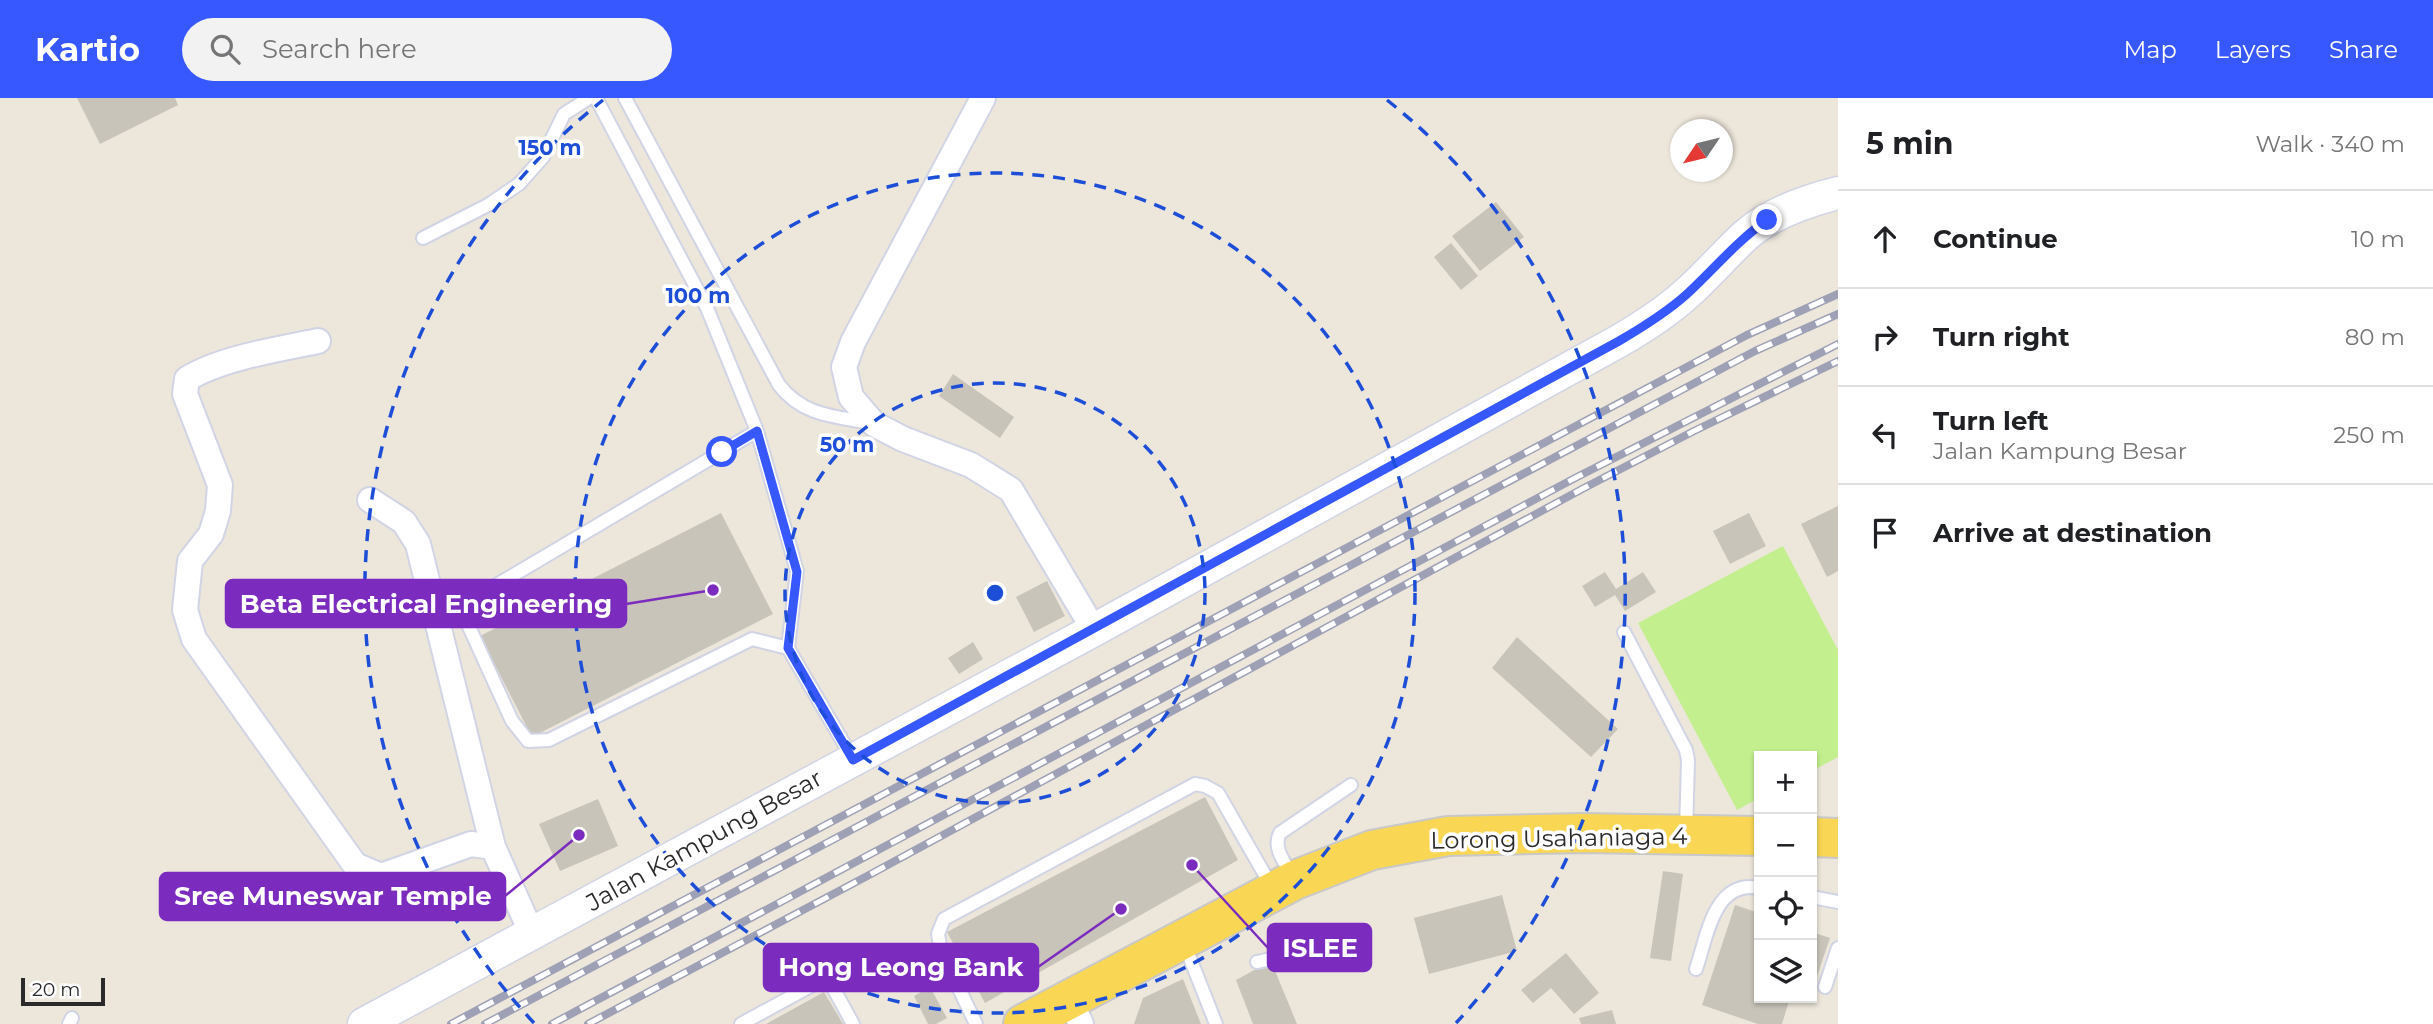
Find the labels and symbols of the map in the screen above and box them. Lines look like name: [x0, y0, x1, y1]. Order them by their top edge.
north arrow: [1670, 119, 1733, 182]
text: 150 m: [519, 135, 581, 160]
route end: [1751, 204, 1782, 235]
text: 100 m: [666, 283, 730, 308]
text: 50 m: [820, 432, 874, 457]
route start: [706, 436, 737, 467]
callout: Beta Electrical Engineering: [226, 580, 626, 627]
centre of rings: [983, 581, 1007, 605]
text: Beta Electrical Engineering: [240, 588, 612, 620]
street label: Jalan Kampung Besar: [580, 763, 827, 917]
street label: Lorong Usahaniaga 4: [1430, 821, 1688, 855]
callout: Sree Muneswar Temple: [160, 873, 505, 920]
text: Sree Muneswar Temple: [174, 880, 492, 912]
callout: ISLEE: [1268, 924, 1371, 971]
text: ISLEE: [1282, 932, 1358, 964]
callout: Hong Leong Bank: [764, 944, 1038, 991]
text: Hong Leong Bank: [778, 951, 1025, 983]
scale bar: [21, 975, 105, 1007]

